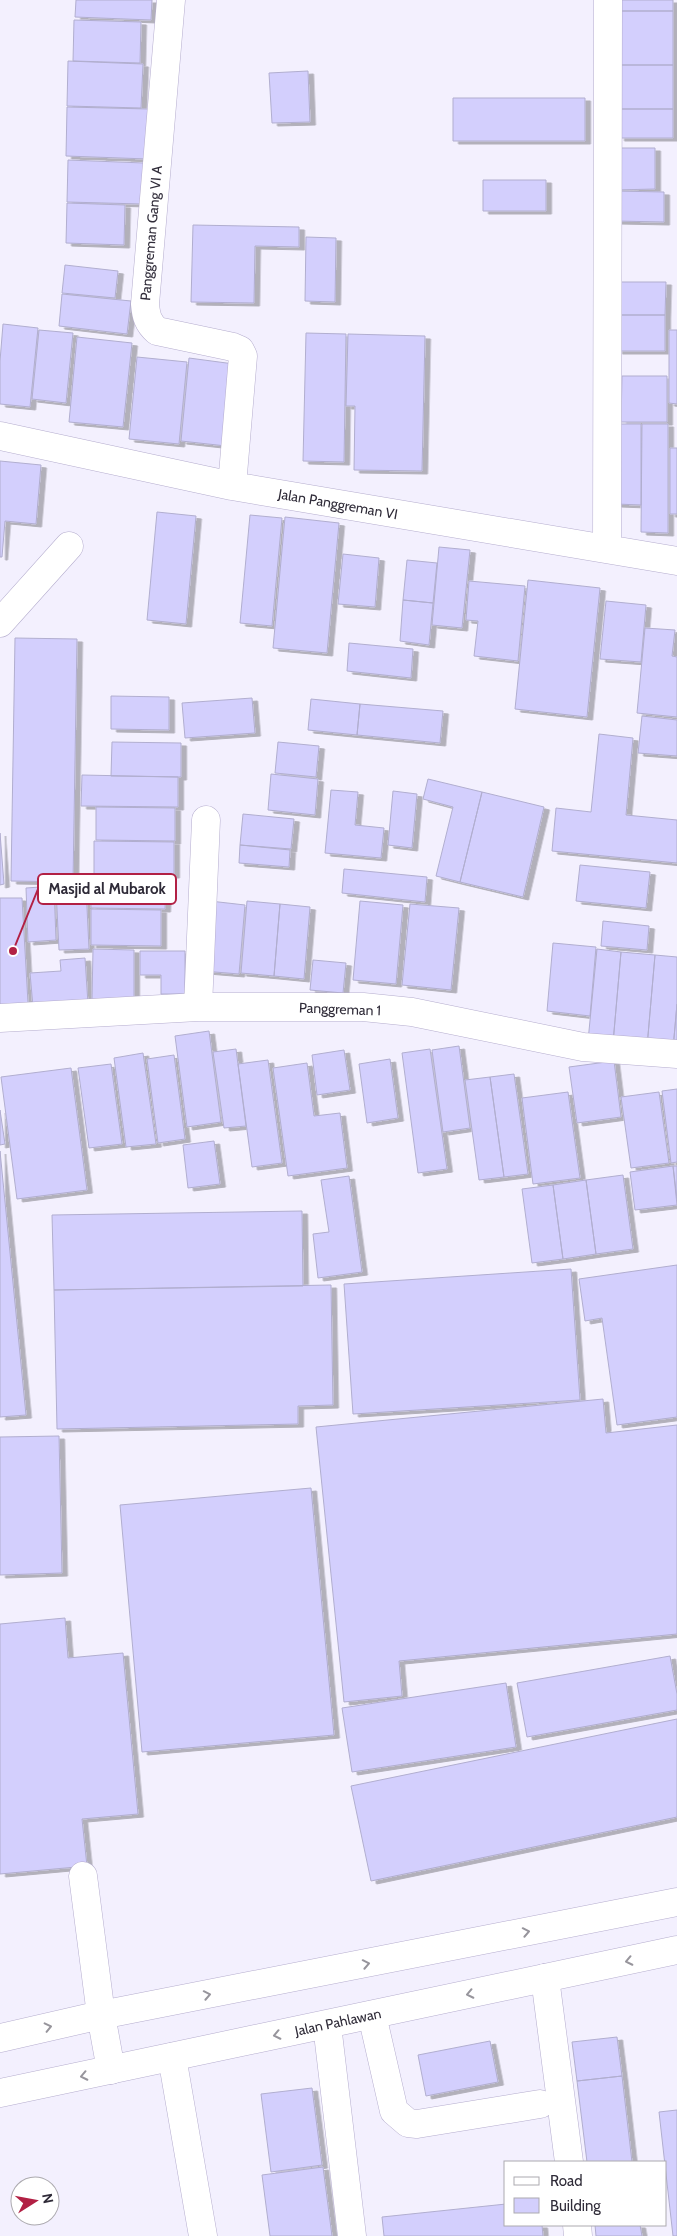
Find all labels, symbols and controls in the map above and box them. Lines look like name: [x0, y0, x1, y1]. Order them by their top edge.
street label: Panggreman Gang VI A: [136, 164, 166, 301]
street label: Jalan Panggreman VI: [276, 484, 399, 523]
callout: Masjid al Mubarok: [38, 874, 176, 904]
text: Masjid al Mubarok: [48, 880, 166, 898]
street label: Panggreman 1: [299, 999, 381, 1019]
one-way arrow: [521, 1928, 530, 1938]
one-way arrow: [625, 1955, 634, 1965]
one-way arrow: [362, 1959, 371, 1969]
one-way arrow: [466, 1988, 475, 1999]
one-way arrow: [202, 1990, 211, 2000]
street label: Jalan Pahlawan: [292, 2004, 383, 2040]
one-way arrow: [43, 2022, 52, 2033]
one-way arrow: [273, 2029, 282, 2040]
one-way arrow: [79, 2070, 88, 2080]
legend: [504, 2161, 667, 2226]
text: Road: [550, 2172, 583, 2190]
north arrow: [10, 2176, 60, 2226]
text: N: [38, 2192, 58, 2205]
text: Building: [550, 2197, 601, 2215]

